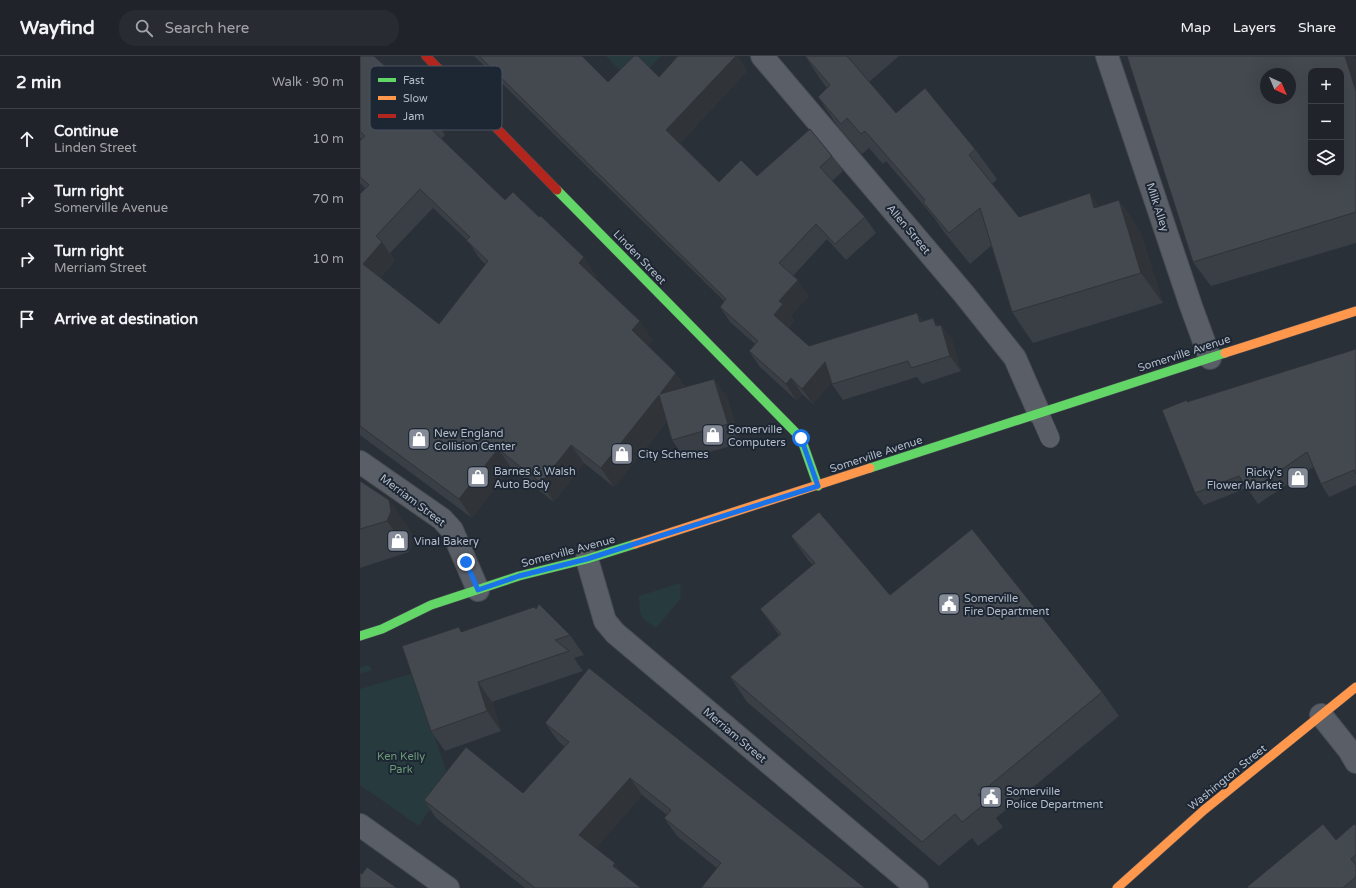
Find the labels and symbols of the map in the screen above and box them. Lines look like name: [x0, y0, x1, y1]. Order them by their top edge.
legend: [370, 66, 502, 130]
north arrow: [1260, 68, 1296, 104]
text: Fast: [403, 74, 424, 87]
text: Slow: [403, 92, 428, 105]
text: Jam: [403, 110, 424, 123]
street label: Milk Alley: [1144, 181, 1172, 233]
street label: Allen Street: [884, 202, 933, 257]
street label: Linden Street: [611, 228, 669, 287]
street label: Somerville Avenue: [1136, 332, 1232, 375]
shop icon: Somerville Computers: [700, 422, 726, 448]
place label: Somerville Computers: [728, 423, 786, 449]
shop icon: New England Collision Center: [406, 426, 432, 452]
place label: New England Collision Center: [434, 427, 516, 453]
route start: [792, 429, 810, 447]
street label: Somerville Avenue: [828, 433, 924, 476]
shop icon: City Schemes: [609, 441, 635, 467]
place label: City Schemes: [638, 448, 708, 461]
shop icon: Barnes & Walsh Auto Body: [465, 464, 491, 490]
place label: Barnes & Walsh Auto Body: [494, 465, 576, 491]
shop icon: Ricky's Flower Market: [1285, 465, 1311, 491]
place label: Ricky's Flower Market: [1207, 466, 1282, 492]
street label: Merriam Street: [377, 472, 448, 529]
shop icon: Vinal Bakery: [385, 528, 411, 554]
street label: Somerville Avenue: [520, 533, 616, 570]
place label: Vinal Bakery: [414, 535, 479, 548]
route end: [457, 553, 475, 571]
public building icon: Somerville Fire Department: [936, 591, 962, 617]
place label: Somerville Fire Department: [964, 592, 1049, 618]
street label: Merriam Street: [700, 705, 769, 766]
street label: Washington Street: [1186, 742, 1269, 813]
park label: Ken Kelly Park: [377, 750, 425, 776]
public building icon: Somerville Police Department: [978, 784, 1004, 810]
place label: Somerville Police Department: [1006, 785, 1103, 811]

